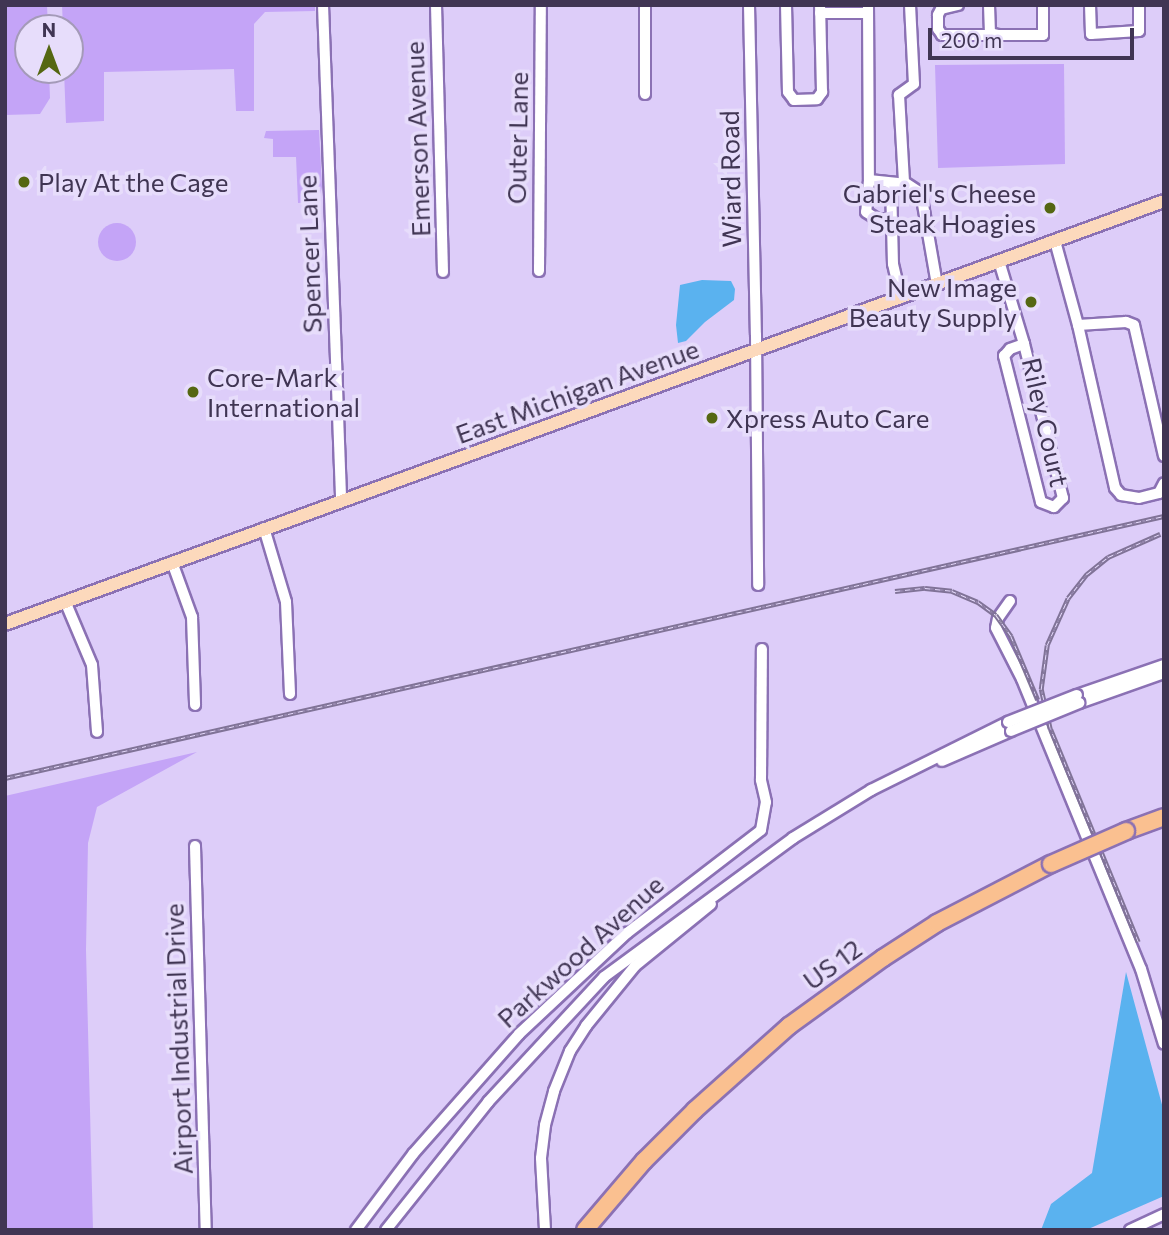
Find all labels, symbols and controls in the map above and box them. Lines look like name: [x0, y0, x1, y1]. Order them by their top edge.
north arrow: [14, 14, 84, 84]
scale bar: [931, 14, 1138, 58]
text: N: [42, 18, 56, 41]
text: 200 m: [941, 27, 1002, 52]
street label: Emerson Avenue: [398, 41, 436, 237]
street label: Outer Lane: [500, 72, 534, 204]
street label: Wiard Road: [713, 110, 747, 248]
place label: Play At the Cage: [38, 166, 228, 198]
marker: Play At the Cage: [16, 174, 32, 190]
street label: Spencer Lane: [291, 174, 327, 334]
place label: Gabriel's Cheese Steak Hoagies: [843, 177, 1036, 238]
marker: Gabriel's Cheese Steak Hoagies: [1042, 200, 1058, 216]
place label: New Image Beauty Supply: [849, 271, 1017, 332]
marker: New Image Beauty Supply: [1023, 294, 1039, 310]
street label: East Michigan Avenue: [451, 332, 703, 450]
street label: Riley Court: [1016, 354, 1076, 490]
place label: Core-Mark International: [207, 361, 360, 422]
marker: Core-Mark International: [185, 384, 201, 400]
place label: Xpress Auto Care: [726, 402, 930, 434]
marker: Xpress Auto Care: [704, 410, 720, 426]
street label: Parkwood Avenue: [491, 868, 669, 1034]
street label: Airport Industrial Drive: [158, 903, 198, 1175]
street label: US 12: [797, 932, 867, 996]

